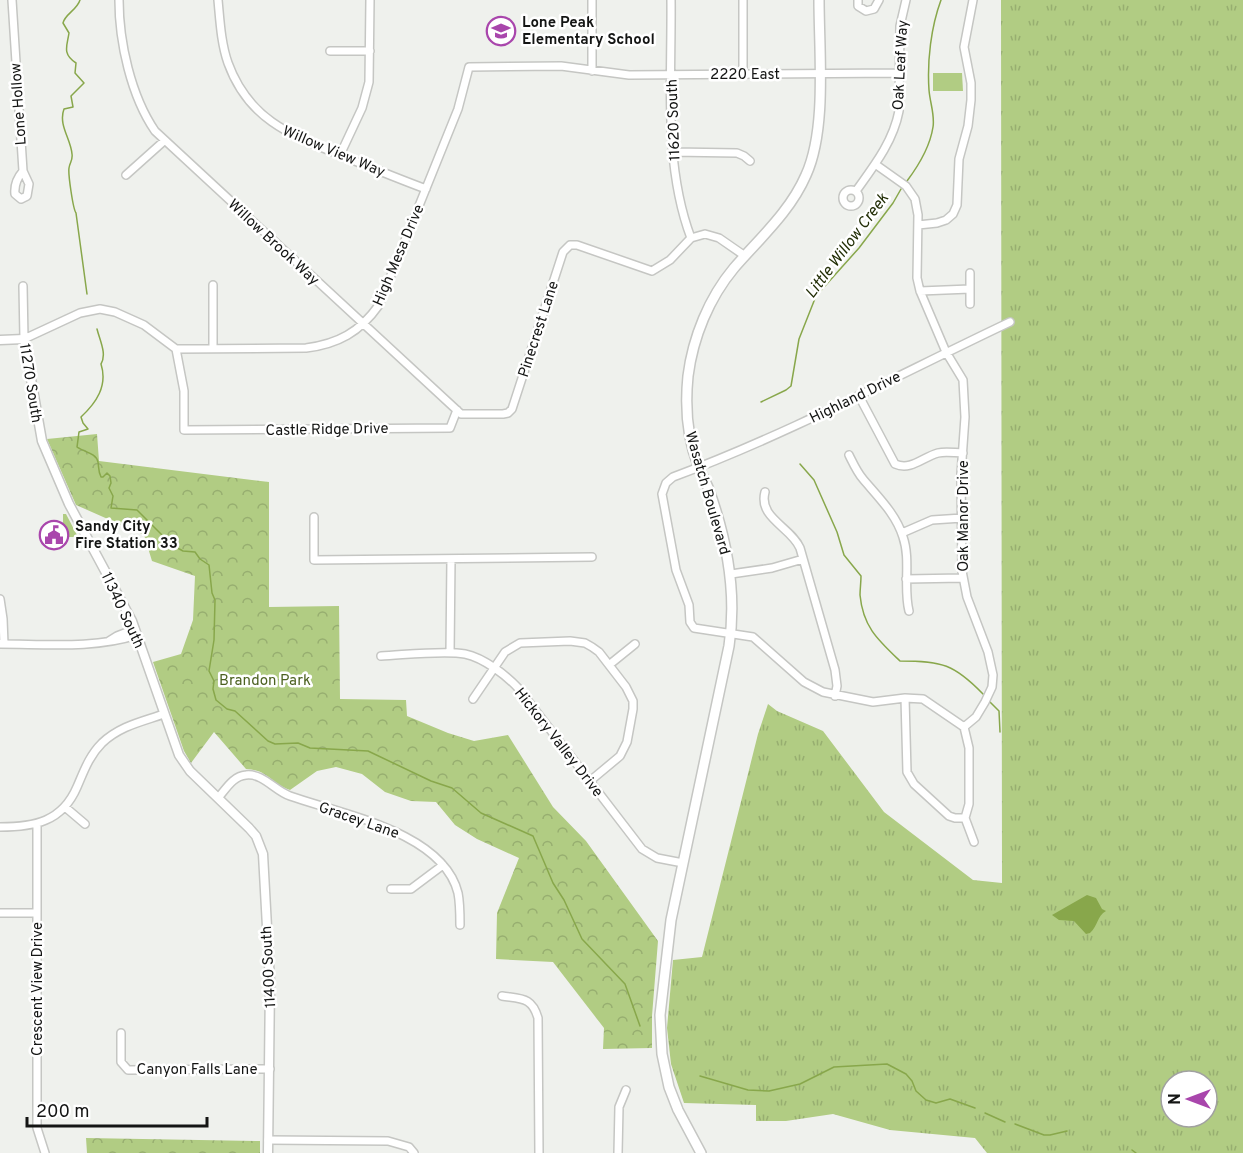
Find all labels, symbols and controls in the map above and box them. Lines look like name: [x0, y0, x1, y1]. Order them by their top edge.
place label: Lone Peak Elementary School: [522, 14, 655, 50]
school or university icon: Lone Peak Elementary School: [485, 15, 517, 47]
street label: Oak Leaf Way: [890, 19, 913, 111]
street label: Lone Hollow: [7, 62, 32, 146]
street label: 2220 East: [710, 66, 780, 85]
street label: 11620 South: [664, 79, 685, 161]
street label: Willow View Way: [279, 122, 388, 183]
water label: Little Willow Creek: [801, 189, 894, 303]
street label: Willow Brook Way: [223, 196, 323, 290]
street label: High Mesa Drive: [369, 202, 429, 309]
street label: Pinecrest Lane: [515, 279, 564, 380]
street label: 11270 South: [14, 342, 45, 424]
street label: Highland Drive: [807, 368, 904, 429]
street label: Castle Ridge Drive: [265, 420, 389, 441]
street label: Wasatch Boulevard: [680, 430, 733, 557]
street label: Oak Manor Drive: [955, 460, 974, 572]
place label: Sandy City Fire Station 33: [75, 518, 178, 554]
public building icon: Sandy City Fire Station 33: [38, 519, 70, 551]
street label: 11340 South: [96, 569, 148, 652]
park label: Brandon Park: [219, 672, 311, 691]
street label: Hickory Valley Drive: [509, 684, 606, 801]
street label: Gracey Lane: [316, 799, 401, 844]
street label: Crescent View Drive: [29, 922, 48, 1056]
street label: 11400 South: [258, 925, 281, 1008]
street label: Canyon Falls Lane: [136, 1061, 258, 1080]
north arrow: [1159, 1069, 1219, 1129]
scale bar: [27, 1090, 207, 1128]
text: N: [1166, 1093, 1186, 1105]
text: 200 m: [36, 1101, 89, 1124]

